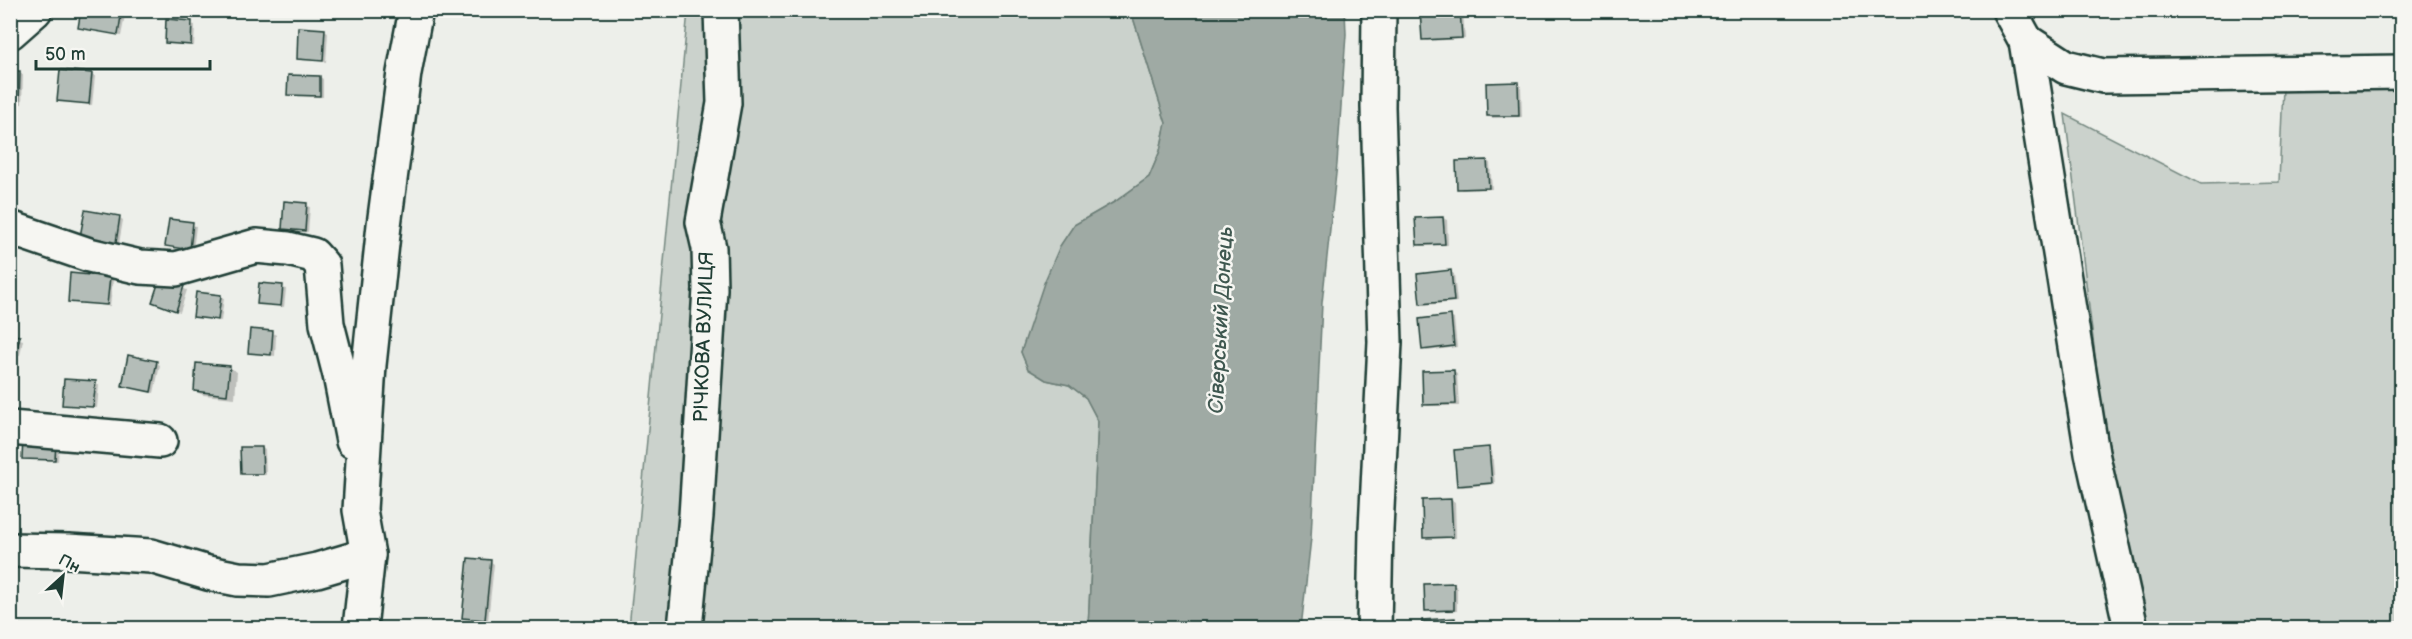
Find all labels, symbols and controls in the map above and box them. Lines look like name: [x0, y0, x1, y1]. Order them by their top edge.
scale bar: [36, 33, 210, 71]
text: 50 m: [45, 44, 86, 65]
water label: Сіверський Донець: [1204, 226, 1238, 414]
street label: РІЧКОВА ВУЛИЦЯ: [689, 251, 719, 423]
north arrow: [33, 546, 93, 606]
text: Пн: [55, 551, 83, 577]

